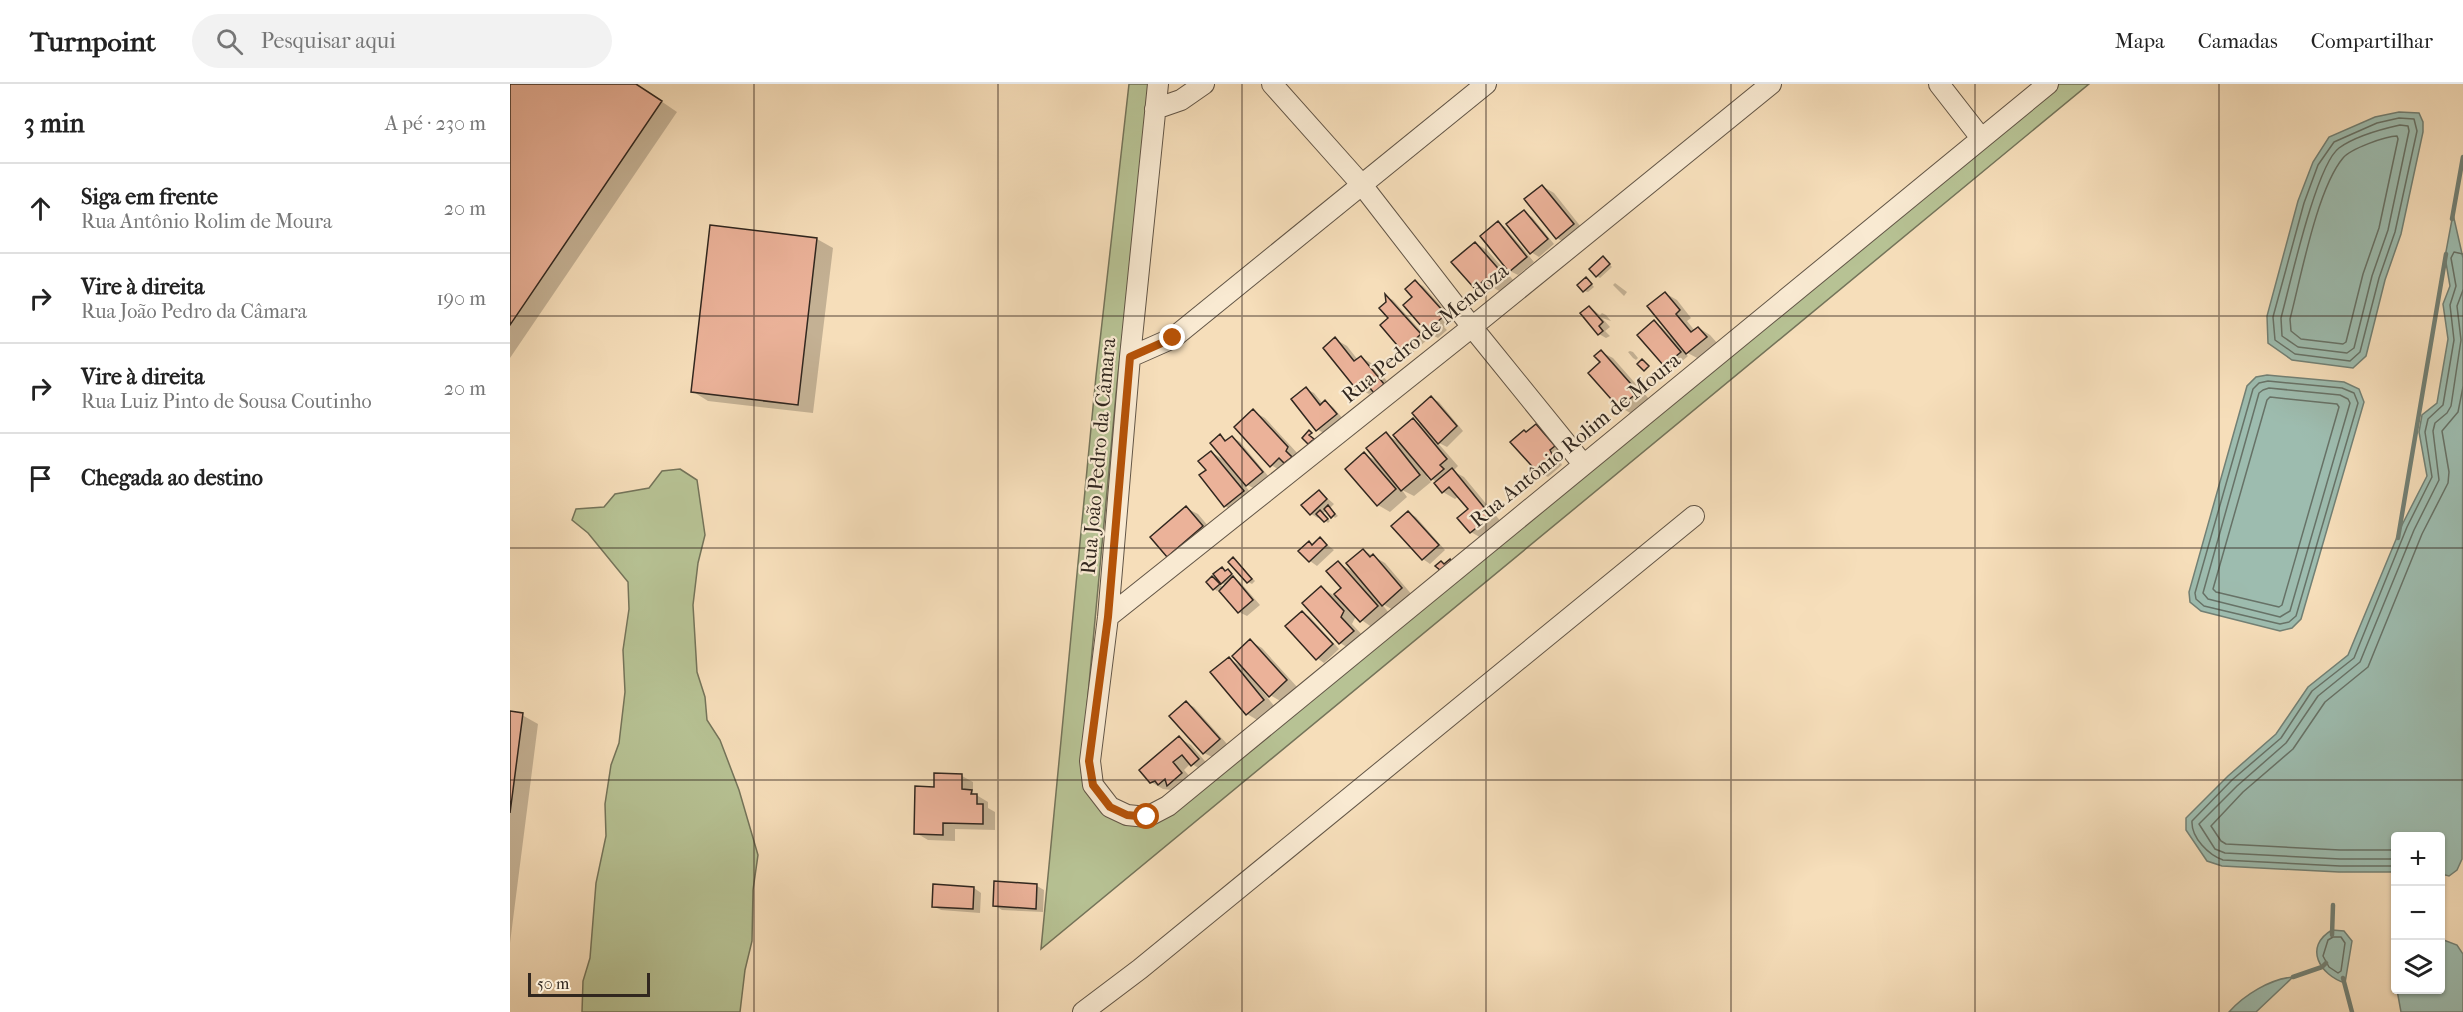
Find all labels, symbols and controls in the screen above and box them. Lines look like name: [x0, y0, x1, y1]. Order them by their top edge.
search box: [192, 14, 612, 68]
text: Turnpoint: [30, 25, 156, 58]
icon: search: [213, 25, 246, 58]
text: Pesquisar aqui: [261, 28, 396, 54]
text: Mapa: [2115, 29, 2165, 53]
text: Camadas: [2198, 29, 2278, 53]
text: Compartilhar: [2311, 29, 2433, 53]
text: 3 min: [24, 108, 85, 139]
text: A pé · 230 m: [385, 112, 486, 135]
text: Siga em frente: [81, 184, 218, 210]
icon: ahead: [24, 192, 57, 225]
text: 20 m: [444, 197, 486, 220]
text: Rua Antônio Rolim de Moura: [81, 210, 332, 233]
street label: Rua Pedro de Mendoza: [1337, 258, 1514, 408]
text: Vire à direita: [81, 274, 204, 300]
icon: right: [24, 282, 57, 315]
text: 190 m: [436, 287, 486, 310]
text: Rua João Pedro da Câmara: [81, 300, 307, 323]
route end: [1159, 324, 1185, 350]
street label: Rua João Pedro da Câmara: [1076, 336, 1120, 575]
street label: Rua Antônio Rolim de Moura: [1465, 348, 1685, 532]
text: Vire à direita: [81, 364, 204, 390]
icon: right: [24, 372, 57, 405]
text: 20 m: [444, 377, 486, 400]
text: Rua Luiz Pinto de Sousa Coutinho: [81, 390, 372, 413]
icon: arrive: [24, 462, 57, 495]
text: Chegada ao destino: [81, 465, 263, 491]
route start: [1133, 803, 1159, 829]
map controls: [2391, 832, 2445, 994]
button: +: [2391, 832, 2445, 886]
button: −: [2391, 886, 2445, 940]
button: layers: [2391, 940, 2445, 994]
scale bar: [528, 970, 650, 998]
text: 50 m: [537, 974, 569, 993]

